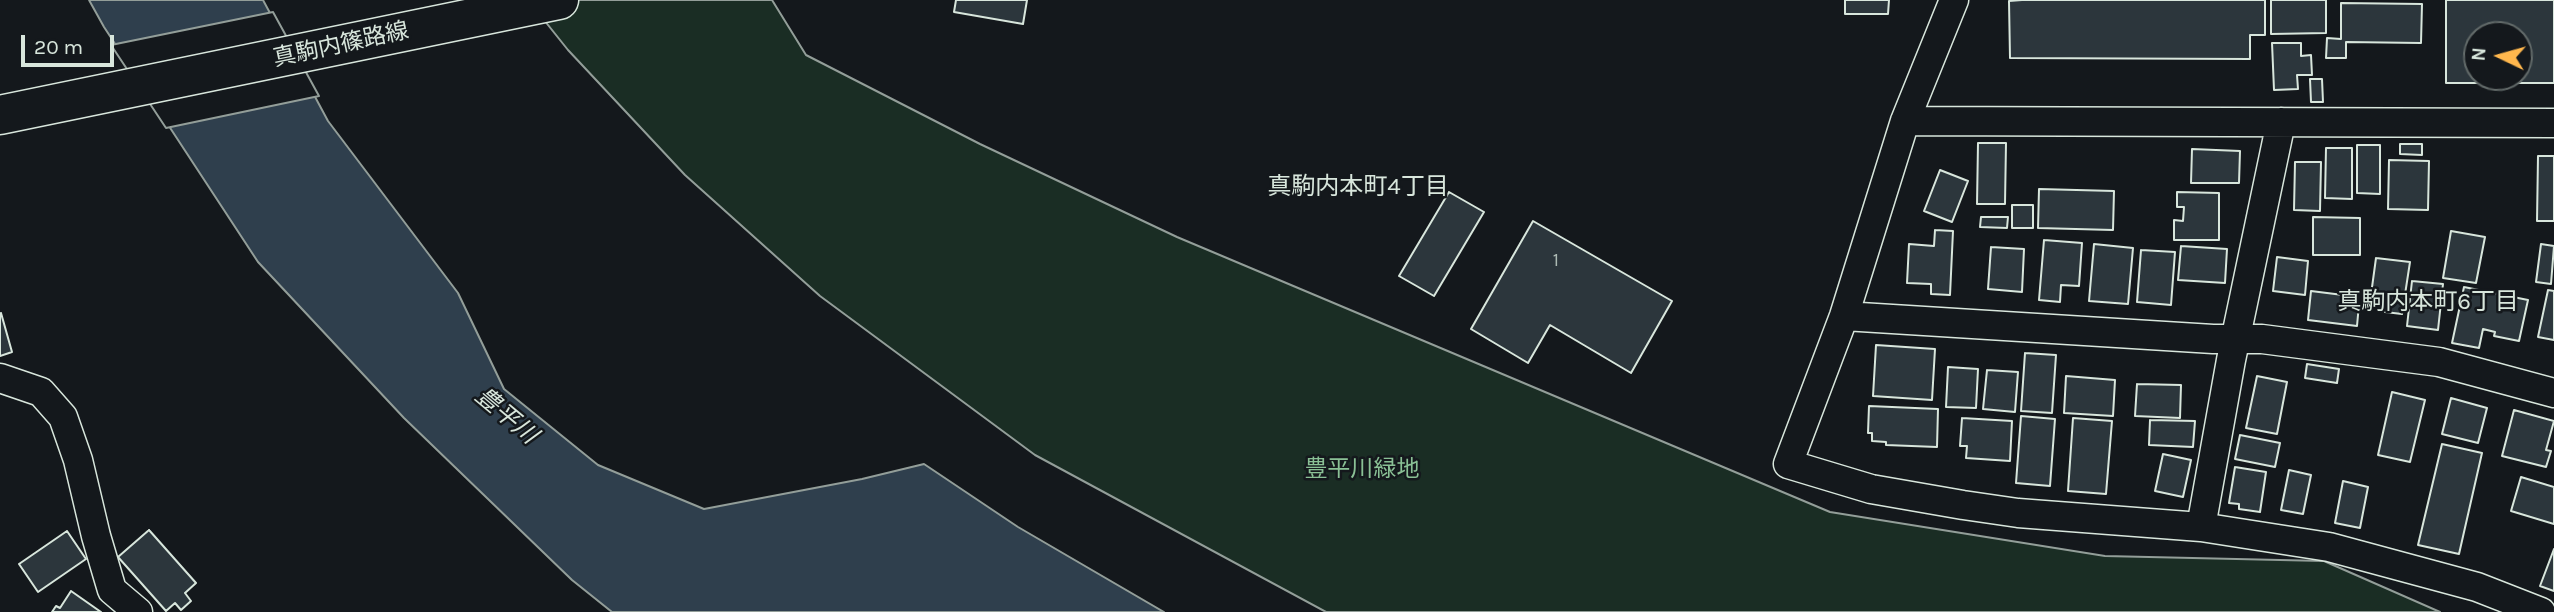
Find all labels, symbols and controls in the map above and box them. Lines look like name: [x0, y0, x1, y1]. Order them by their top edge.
street label: 真駒内篠路線: [271, 17, 411, 73]
scale bar: [24, 21, 117, 65]
north arrow: [2463, 21, 2533, 91]
text: 20 m: [34, 35, 83, 59]
text: N: [2468, 47, 2491, 62]
district label: 真駒内本町4丁目: [1267, 173, 1449, 201]
house number: 1: [1553, 250, 1559, 272]
district label: 真駒内本町6丁目: [2337, 288, 2519, 316]
water label: 豊平川: [469, 382, 543, 450]
park label: 豊平川緑地: [1305, 455, 1419, 483]

